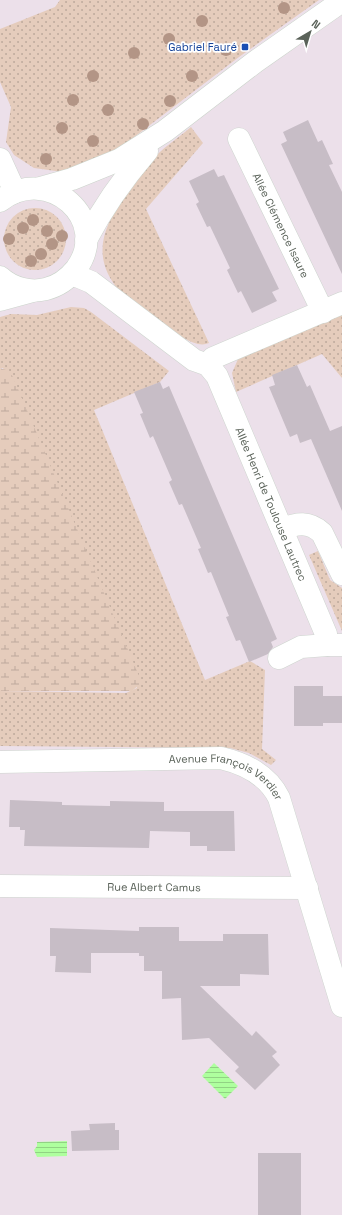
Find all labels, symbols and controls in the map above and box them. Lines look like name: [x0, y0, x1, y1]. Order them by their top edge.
north arrow: [290, 12, 330, 52]
text: N: [309, 16, 323, 32]
place label: Gabriel Fauré: [168, 40, 237, 54]
marker: Gabriel Fauré: [240, 42, 250, 52]
street label: Allée Clémence Isaure: [250, 171, 312, 280]
street label: Allée Henri de Toulouse Lautrec: [232, 425, 310, 583]
street label: Avenue François Verdier: [169, 751, 286, 802]
street label: Rue Albert Camus: [107, 880, 201, 894]

